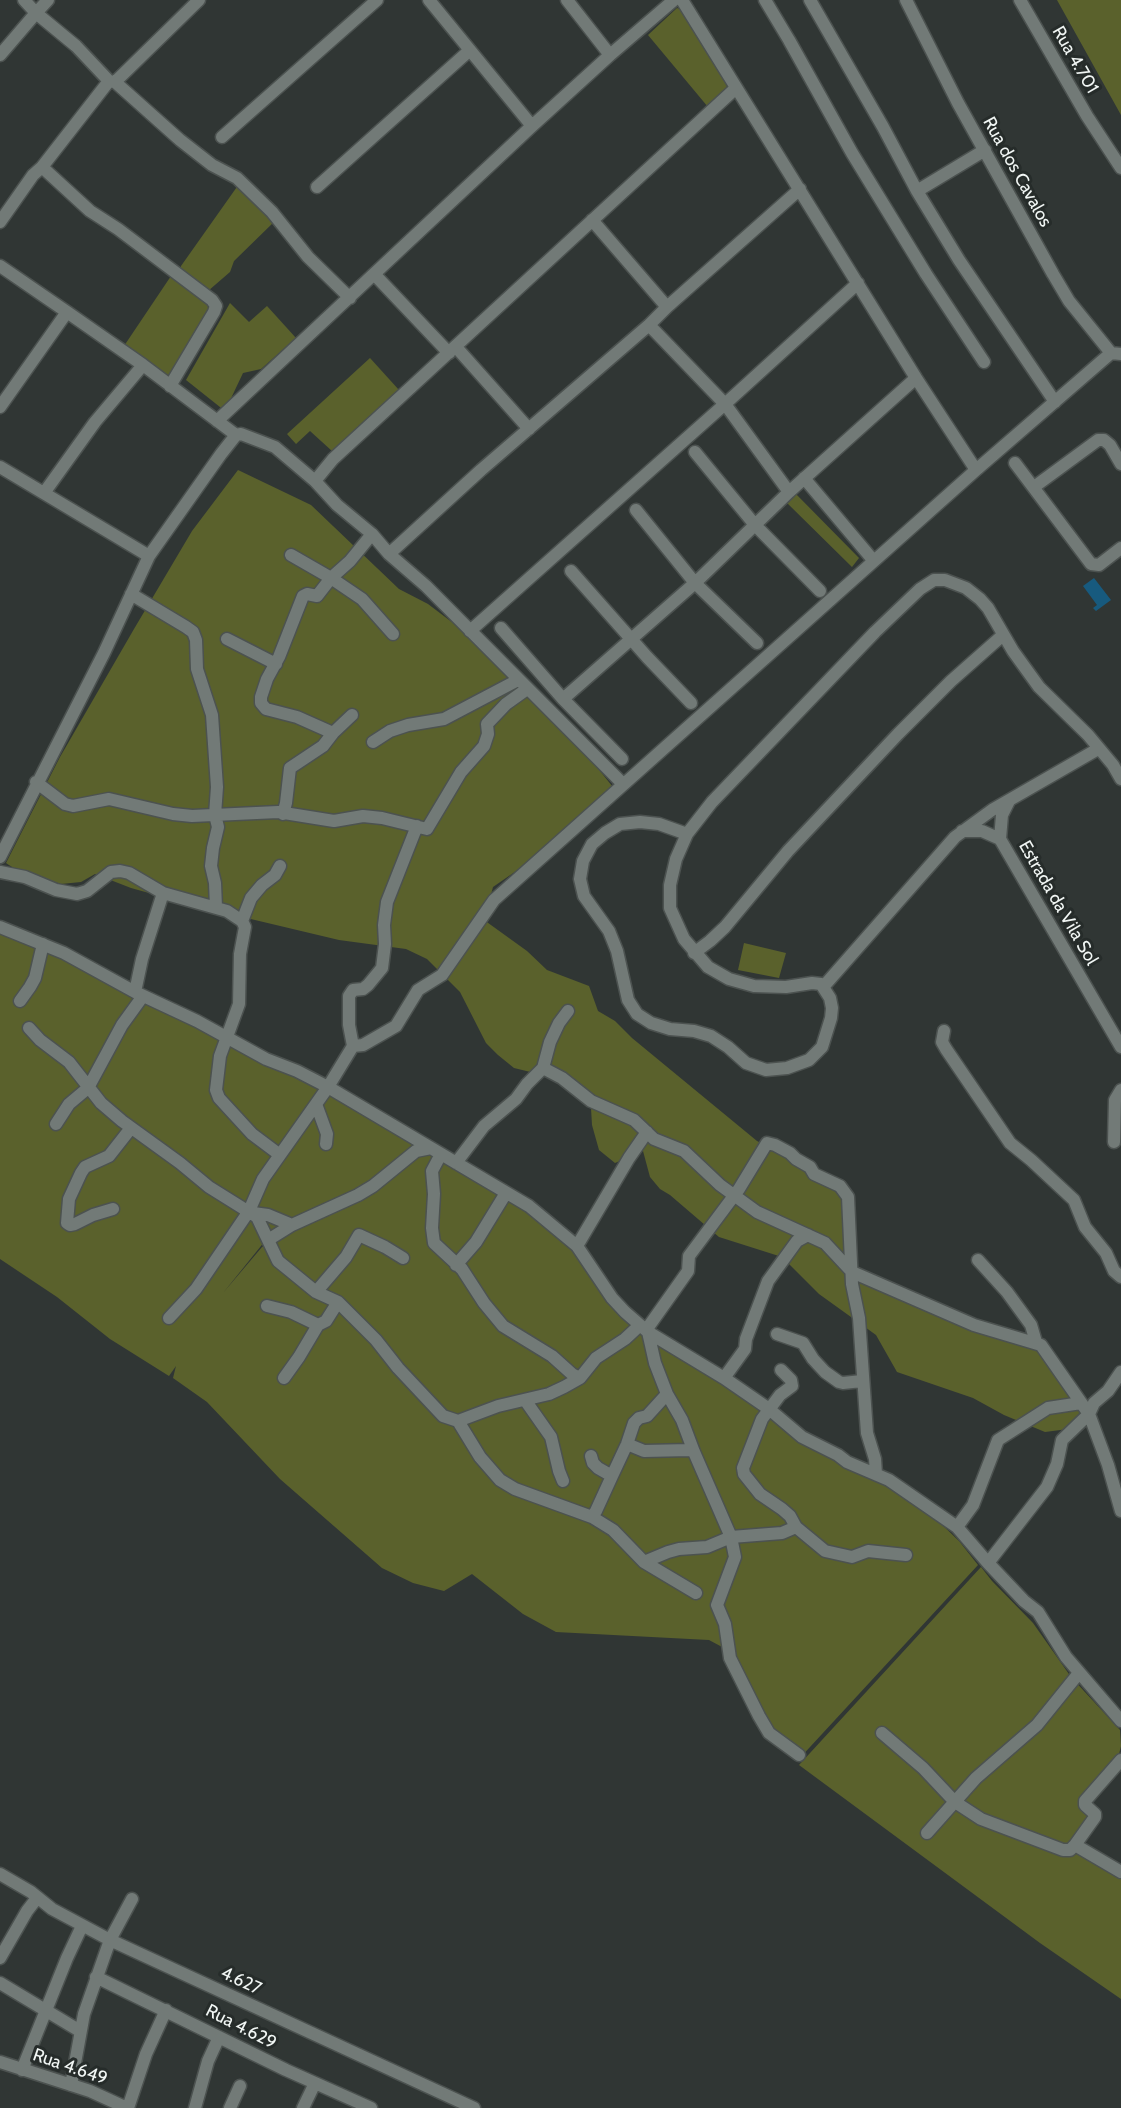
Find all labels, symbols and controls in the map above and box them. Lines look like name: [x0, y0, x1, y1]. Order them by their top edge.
street label: Rua 4.701: [1047, 23, 1103, 97]
street label: Rua dos Cavalos: [978, 113, 1056, 231]
street label: Estrada da Vila Sol: [1014, 837, 1102, 969]
street label: 4.627: [217, 1962, 265, 2000]
street label: Rua 4.629: [202, 2000, 280, 2054]
street label: Rua 4.649: [30, 2044, 110, 2090]

